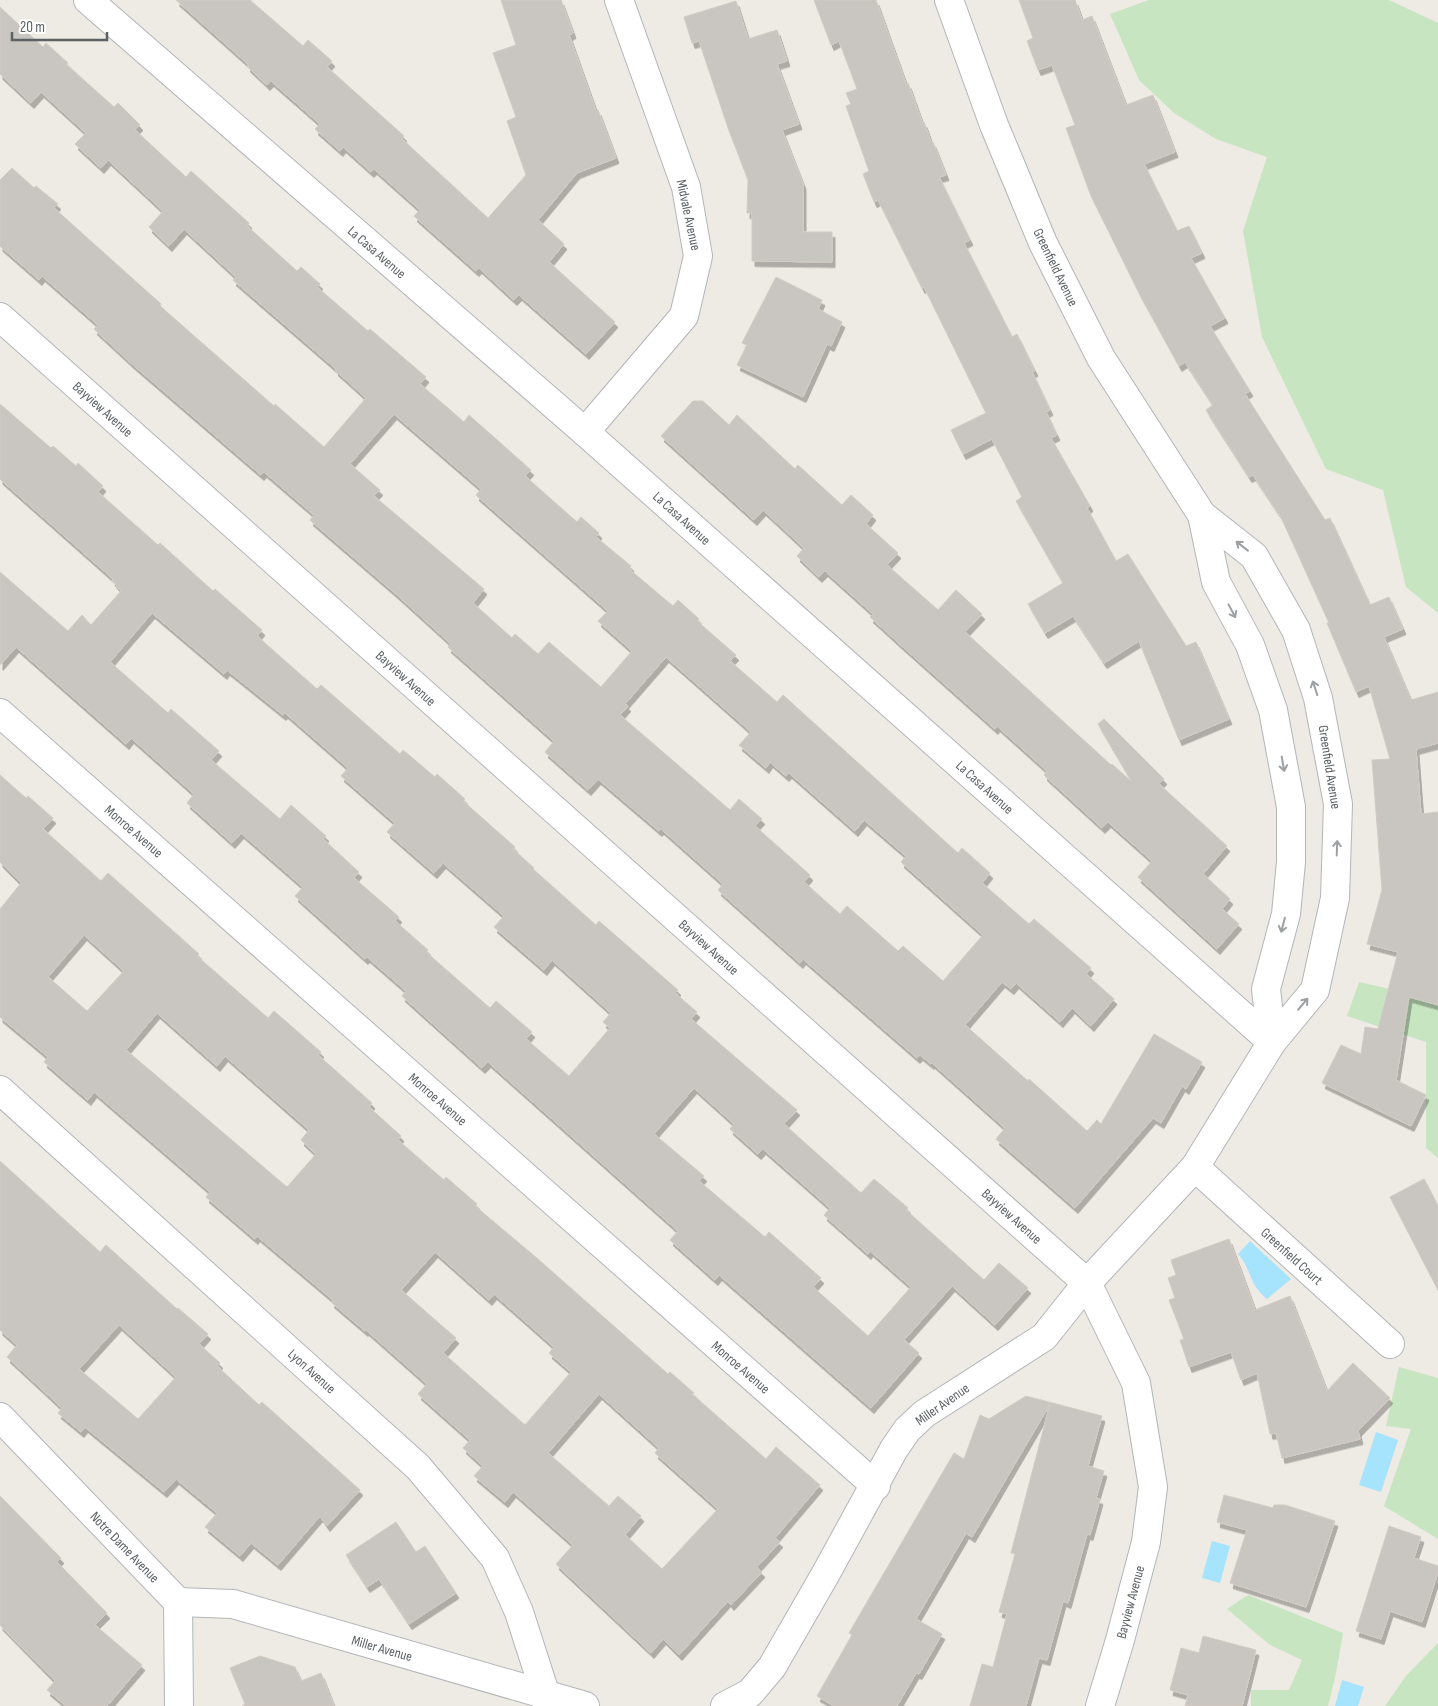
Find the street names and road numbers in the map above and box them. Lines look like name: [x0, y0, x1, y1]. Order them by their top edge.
street label: Midvale Avenue: [673, 178, 704, 252]
street label: La Casa Avenue: [344, 222, 409, 282]
street label: Greenfield Avenue: [1029, 225, 1082, 309]
street label: Bayview Avenue: [69, 378, 136, 441]
street label: La Casa Avenue: [649, 488, 714, 549]
street label: Bayview Avenue: [372, 647, 439, 710]
street label: Greenfield Avenue: [1314, 724, 1345, 810]
street label: La Casa Avenue: [952, 757, 1017, 818]
street label: Monroe Avenue: [101, 801, 166, 861]
street label: Bayview Avenue: [675, 916, 742, 979]
street label: Monroe Avenue: [405, 1069, 470, 1129]
street label: Bayview Avenue: [978, 1185, 1045, 1248]
street label: Greenfield Court: [1257, 1224, 1326, 1289]
street label: Monroe Avenue: [708, 1337, 773, 1397]
street label: Lyon Avenue: [284, 1346, 339, 1397]
street label: Miller Avenue: [912, 1380, 973, 1429]
street label: Notre Dame Avenue: [87, 1508, 163, 1586]
street label: Bayview Avenue: [1113, 1564, 1148, 1640]
street label: Miller Avenue: [350, 1632, 414, 1665]

